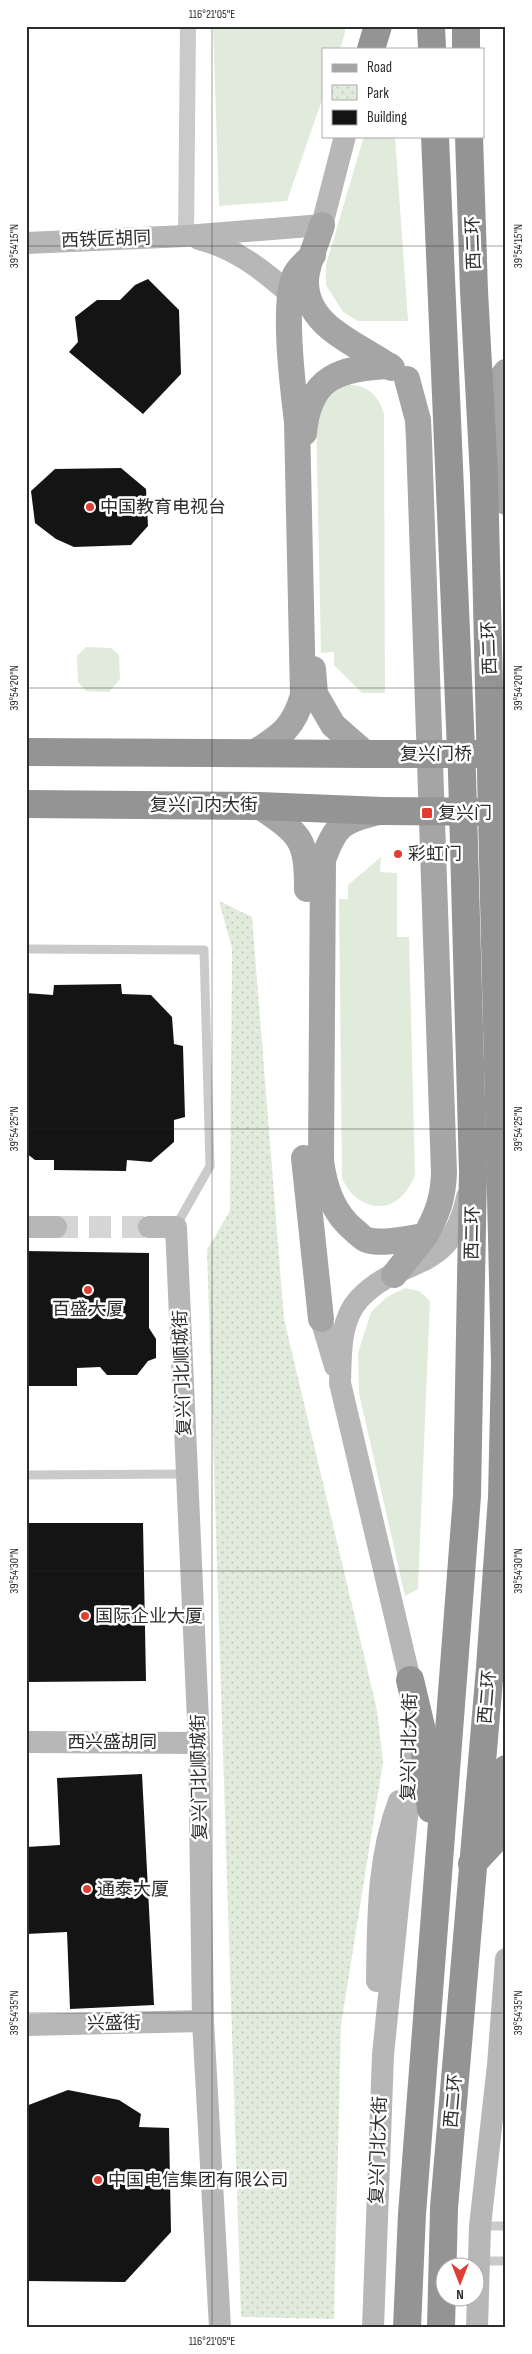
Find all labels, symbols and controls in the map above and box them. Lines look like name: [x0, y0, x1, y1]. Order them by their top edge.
text: 116°21'05"E: [189, 7, 235, 22]
legend: [322, 48, 484, 138]
text: Road: [367, 58, 392, 77]
text: Park: [367, 84, 389, 103]
text: Building: [367, 108, 407, 127]
street label: 西二环: [462, 216, 485, 270]
text: 39°54'15"N: [7, 224, 22, 268]
text: 39°54'15"N: [511, 224, 526, 268]
street label: 西铁匠胡同: [61, 227, 151, 252]
place label: 中国教育电视台: [100, 497, 226, 518]
marker: 中国教育电视台: [84, 501, 96, 513]
street label: 西二环: [478, 621, 501, 675]
text: 39°54'20"N: [7, 665, 22, 711]
text: 39°54'20"N: [511, 665, 526, 711]
street label: 复兴门桥: [400, 744, 472, 765]
street label: 复兴门内大街: [150, 795, 258, 816]
place label: 复兴门: [438, 803, 492, 824]
marker: 复兴门: [420, 806, 434, 820]
place label: 彩虹门: [408, 844, 462, 865]
marker: 彩虹门: [392, 848, 404, 860]
text: 39°54'25"N: [7, 1106, 22, 1152]
text: 39°54'25"N: [511, 1106, 526, 1152]
street label: 西二环: [462, 1206, 483, 1260]
marker: 百盛大厦: [82, 1284, 94, 1296]
place label: 百盛大厦: [52, 1299, 124, 1320]
street label: 复兴门北顺城街: [170, 1310, 195, 1436]
text: 39°54'30"N: [7, 1548, 22, 1594]
text: 39°54'30"N: [511, 1548, 526, 1594]
place label: 国际企业大厦: [95, 1606, 203, 1627]
marker: 国际企业大厦: [79, 1610, 91, 1622]
street label: 西二环: [475, 1669, 500, 1725]
street label: 复兴门北大街: [398, 1693, 421, 1801]
street label: 复兴门北顺城街: [188, 1714, 211, 1840]
street label: 西兴盛胡同: [67, 1732, 157, 1753]
place label: 通泰大厦: [97, 1879, 169, 1900]
marker: 通泰大厦: [81, 1883, 93, 1895]
text: 39°54'35"N: [7, 1990, 22, 2036]
text: 39°54'35"N: [511, 1990, 526, 2036]
street label: 兴盛街: [87, 2013, 141, 2034]
street label: 西二环: [441, 2073, 466, 2129]
street label: 复兴门北大街: [366, 2096, 391, 2204]
place label: 中国电信集团有限公司: [108, 2170, 288, 2191]
marker: 中国电信集团有限公司: [92, 2174, 104, 2186]
north arrow: [434, 2256, 484, 2306]
text: N: [456, 2286, 464, 2303]
text: 116°21'05"E: [189, 2334, 235, 2349]

